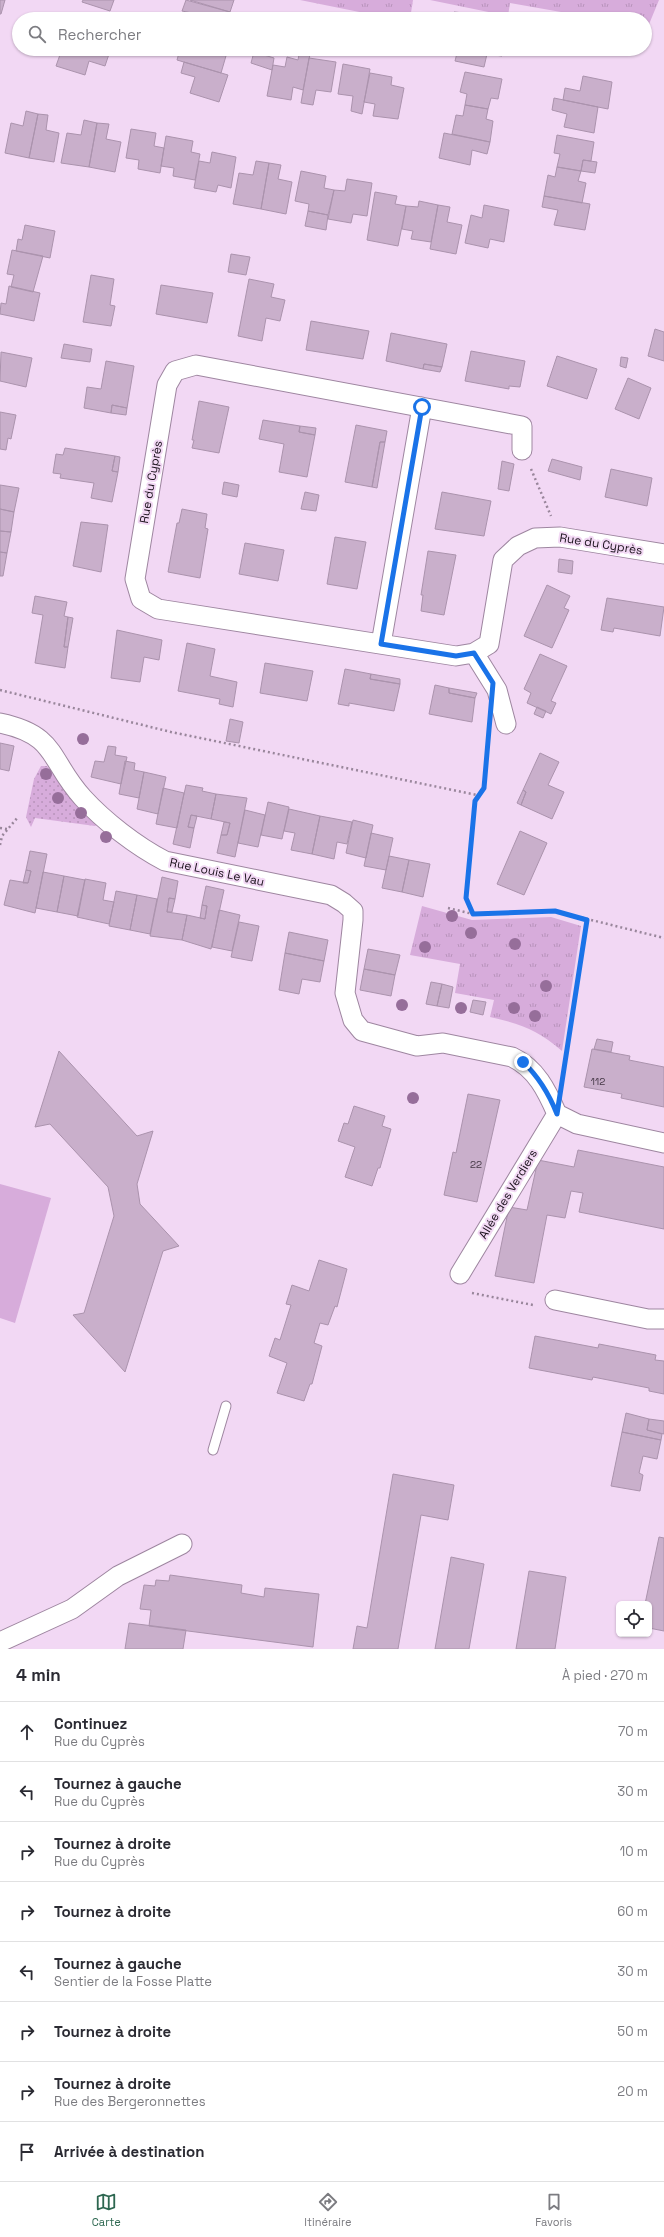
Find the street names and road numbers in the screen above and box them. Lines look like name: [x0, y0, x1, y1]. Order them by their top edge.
street label: Rue du Cyprès: [136, 439, 166, 525]
street label: Rue du Cyprès: [558, 530, 644, 558]
street label: Rue Louis Le Vau: [168, 854, 266, 890]
street label: Allée des Verdiers: [475, 1146, 541, 1242]

